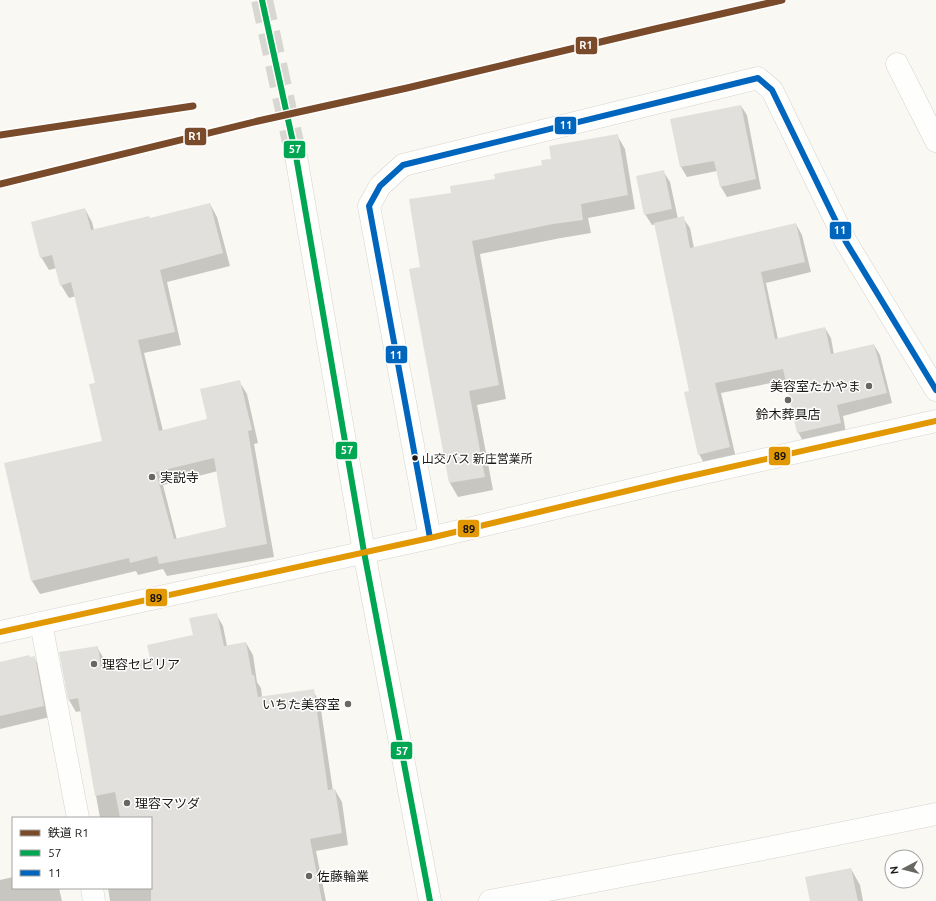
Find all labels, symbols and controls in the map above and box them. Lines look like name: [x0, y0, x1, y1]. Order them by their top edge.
line badge: R1: [575, 36, 598, 55]
text: R1: [579, 39, 593, 51]
line badge: 11: [554, 116, 577, 135]
text: 11: [560, 119, 572, 131]
line badge: R1: [184, 127, 207, 146]
text: R1: [188, 130, 202, 142]
line badge: 57: [283, 140, 306, 159]
text: 57: [289, 143, 301, 155]
line badge: 11: [829, 221, 852, 240]
text: 11: [834, 224, 846, 236]
line badge: 11: [385, 345, 408, 364]
text: 11: [390, 349, 402, 361]
place label: 美容室たかやま: [770, 379, 861, 393]
marker: 美容室たかやま: [864, 381, 874, 391]
marker: 鈴木葬具店: [783, 395, 793, 405]
place label: 鈴木葬具店: [755, 407, 821, 421]
line badge: 57: [335, 441, 358, 460]
text: 57: [341, 444, 353, 456]
line badge: 89: [768, 446, 791, 466]
text: 89: [774, 450, 786, 462]
place label: 山交バス 新庄営業所: [422, 452, 533, 465]
marker: 山交バス 新庄営業所: [410, 453, 420, 463]
place label: 実説寺: [160, 470, 199, 484]
marker: 実説寺: [147, 472, 157, 482]
line badge: 89: [457, 519, 480, 538]
text: 89: [463, 523, 475, 535]
line badge: 89: [145, 588, 168, 607]
text: 89: [150, 592, 162, 604]
place label: 理容セビリア: [102, 657, 180, 671]
marker: 理容セビリア: [89, 659, 99, 669]
place label: いちた美容室: [262, 697, 340, 711]
marker: いちた美容室: [343, 699, 353, 709]
line badge: 57: [390, 741, 413, 760]
text: 57: [396, 745, 408, 757]
place label: 理容マツダ: [135, 796, 200, 810]
marker: 理容マツダ: [122, 798, 132, 808]
legend: [12, 817, 152, 889]
text: 鉄道 R1: [48, 826, 89, 839]
text: 57: [48, 846, 62, 859]
north arrow: [884, 849, 924, 889]
text: N: [888, 865, 901, 875]
text: 11: [48, 866, 62, 879]
place label: 佐藤輪業: [317, 869, 369, 883]
marker: 佐藤輪業: [304, 871, 314, 881]

